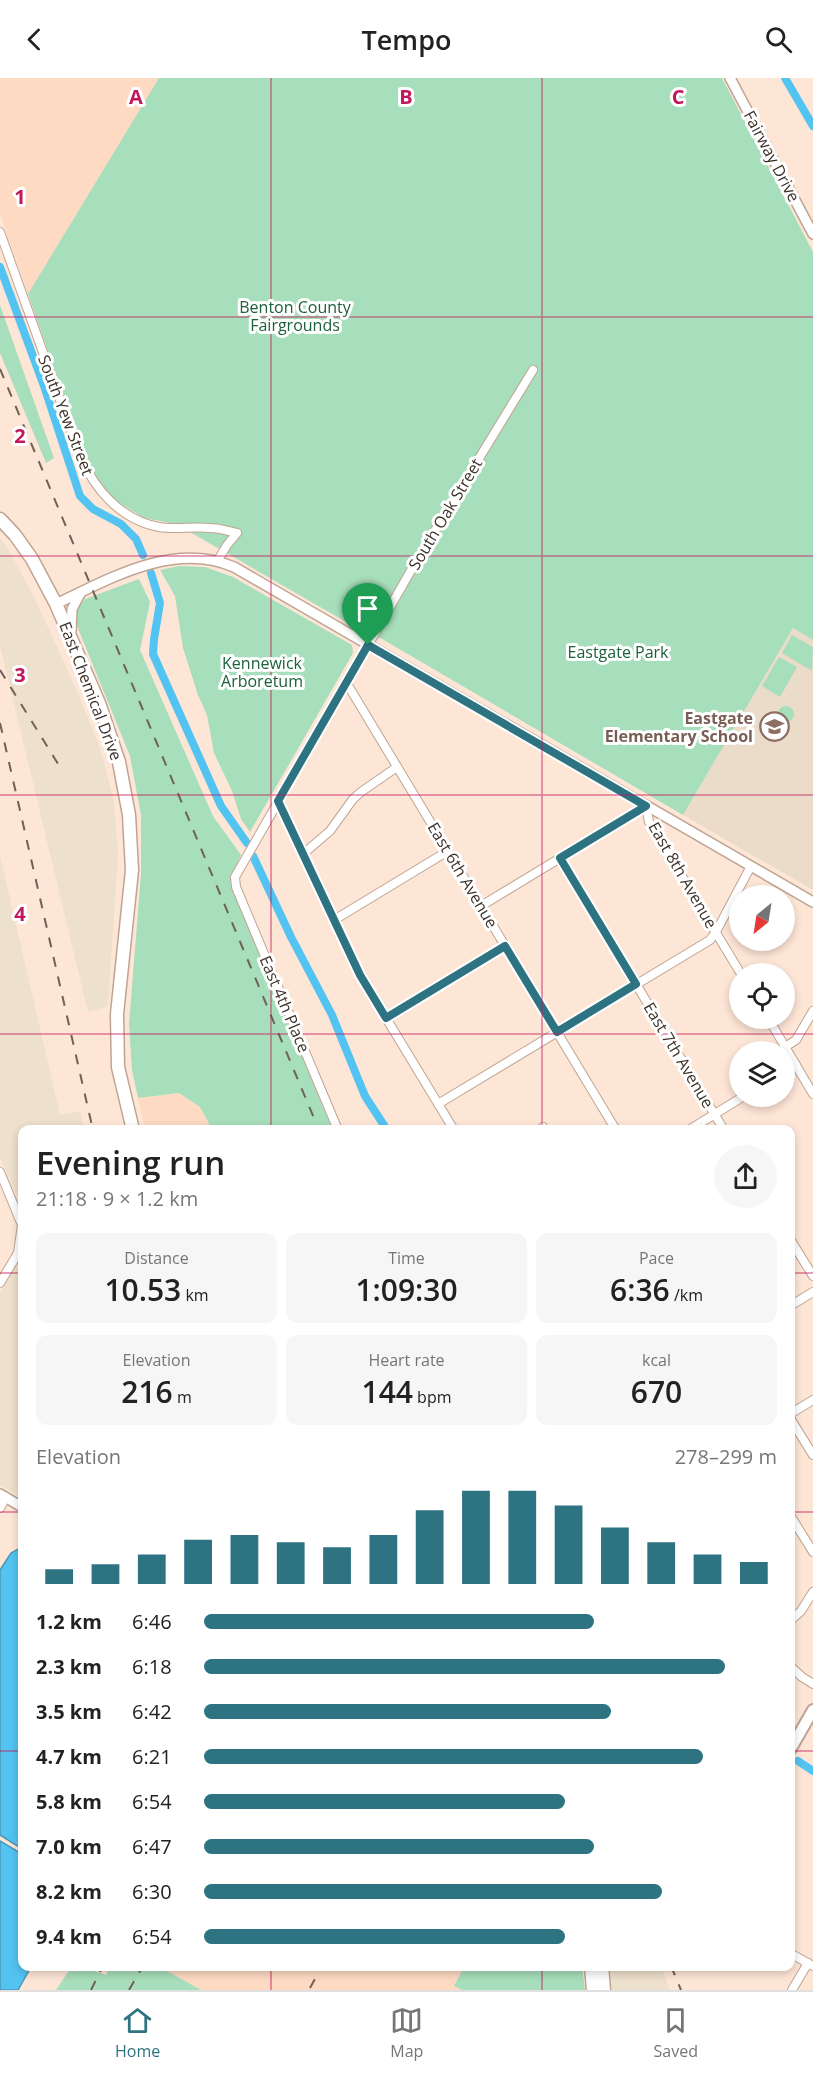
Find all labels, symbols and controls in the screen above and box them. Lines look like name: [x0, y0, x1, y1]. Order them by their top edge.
text: Tempo: [362, 21, 451, 58]
icon: back: [18, 23, 51, 56]
icon: search: [762, 23, 795, 56]
text: A: [129, 83, 143, 110]
text: B: [399, 83, 413, 110]
text: C: [672, 83, 685, 110]
street label: Fairway Drive: [739, 107, 805, 205]
text: 1: [14, 183, 26, 210]
park label: Benton County Fairgrounds: [239, 296, 352, 336]
street label: South Yew Street: [33, 352, 99, 479]
text: 2: [14, 422, 26, 449]
street label: South Oak Street: [403, 454, 487, 574]
pin: [342, 583, 393, 645]
icon: arrive: [351, 592, 384, 625]
street label: East Chemical Drive: [54, 618, 128, 764]
park label: Eastgate Park: [568, 641, 669, 663]
park label: Kennewick Arboretum: [221, 652, 303, 692]
text: 3: [14, 661, 26, 688]
place label: Eastgate Elementary School: [605, 707, 753, 747]
school or university icon: Eastgate Elementary School: [758, 711, 790, 743]
street label: East 6th Avenue: [423, 818, 503, 932]
street label: East 8th Avenue: [644, 818, 722, 932]
north arrow: [729, 885, 795, 951]
map controls: [729, 885, 795, 1107]
text: 4: [14, 900, 26, 927]
street label: East 4th Place: [255, 952, 315, 1056]
button: locate: [729, 963, 795, 1029]
street label: East 7th Avenue: [639, 998, 719, 1112]
button: layers: [729, 1041, 795, 1107]
text: Evening run: [36, 1140, 225, 1185]
button: share: [714, 1145, 777, 1208]
text: 21:18 · 9 × 1.2 km: [36, 1185, 198, 1212]
text: Distance: [124, 1247, 189, 1269]
text: Time: [388, 1247, 425, 1269]
text: Pace: [639, 1247, 674, 1269]
text: 10.53: [104, 1269, 181, 1310]
text: 1:09:30: [355, 1269, 458, 1310]
text: 6:36: [610, 1269, 670, 1310]
text: km: [181, 1284, 209, 1306]
text: /km: [670, 1284, 703, 1306]
text: Elevation: [123, 1349, 190, 1371]
text: Heart rate: [368, 1349, 445, 1371]
text: kcal: [642, 1349, 671, 1371]
text: 216: [121, 1371, 173, 1412]
text: 144: [361, 1371, 413, 1412]
text: 670: [631, 1371, 682, 1412]
text: m: [173, 1386, 192, 1408]
text: bpm: [413, 1386, 452, 1408]
text: Elevation: [36, 1443, 121, 1470]
text: 278–299 m: [675, 1443, 777, 1470]
text: 1.2 km: [36, 1608, 102, 1635]
text: 6:46: [132, 1608, 172, 1635]
text: 2.3 km: [36, 1653, 102, 1680]
text: 6:18: [132, 1653, 172, 1680]
text: 3.5 km: [36, 1698, 102, 1725]
text: 6:42: [132, 1698, 172, 1725]
text: 4.7 km: [36, 1743, 102, 1770]
text: 6:21: [132, 1743, 172, 1770]
text: 5.8 km: [36, 1788, 102, 1815]
text: 6:54: [132, 1788, 172, 1815]
text: 7.0 km: [36, 1833, 102, 1860]
text: 6:47: [132, 1833, 172, 1860]
text: 8.2 km: [36, 1878, 102, 1905]
text: 6:30: [132, 1878, 172, 1905]
text: 9.4 km: [36, 1923, 102, 1950]
text: 6:54: [132, 1923, 172, 1950]
tab: Home: [115, 2004, 160, 2062]
tab: Map: [390, 2004, 423, 2062]
tab: Saved: [653, 2004, 698, 2062]

